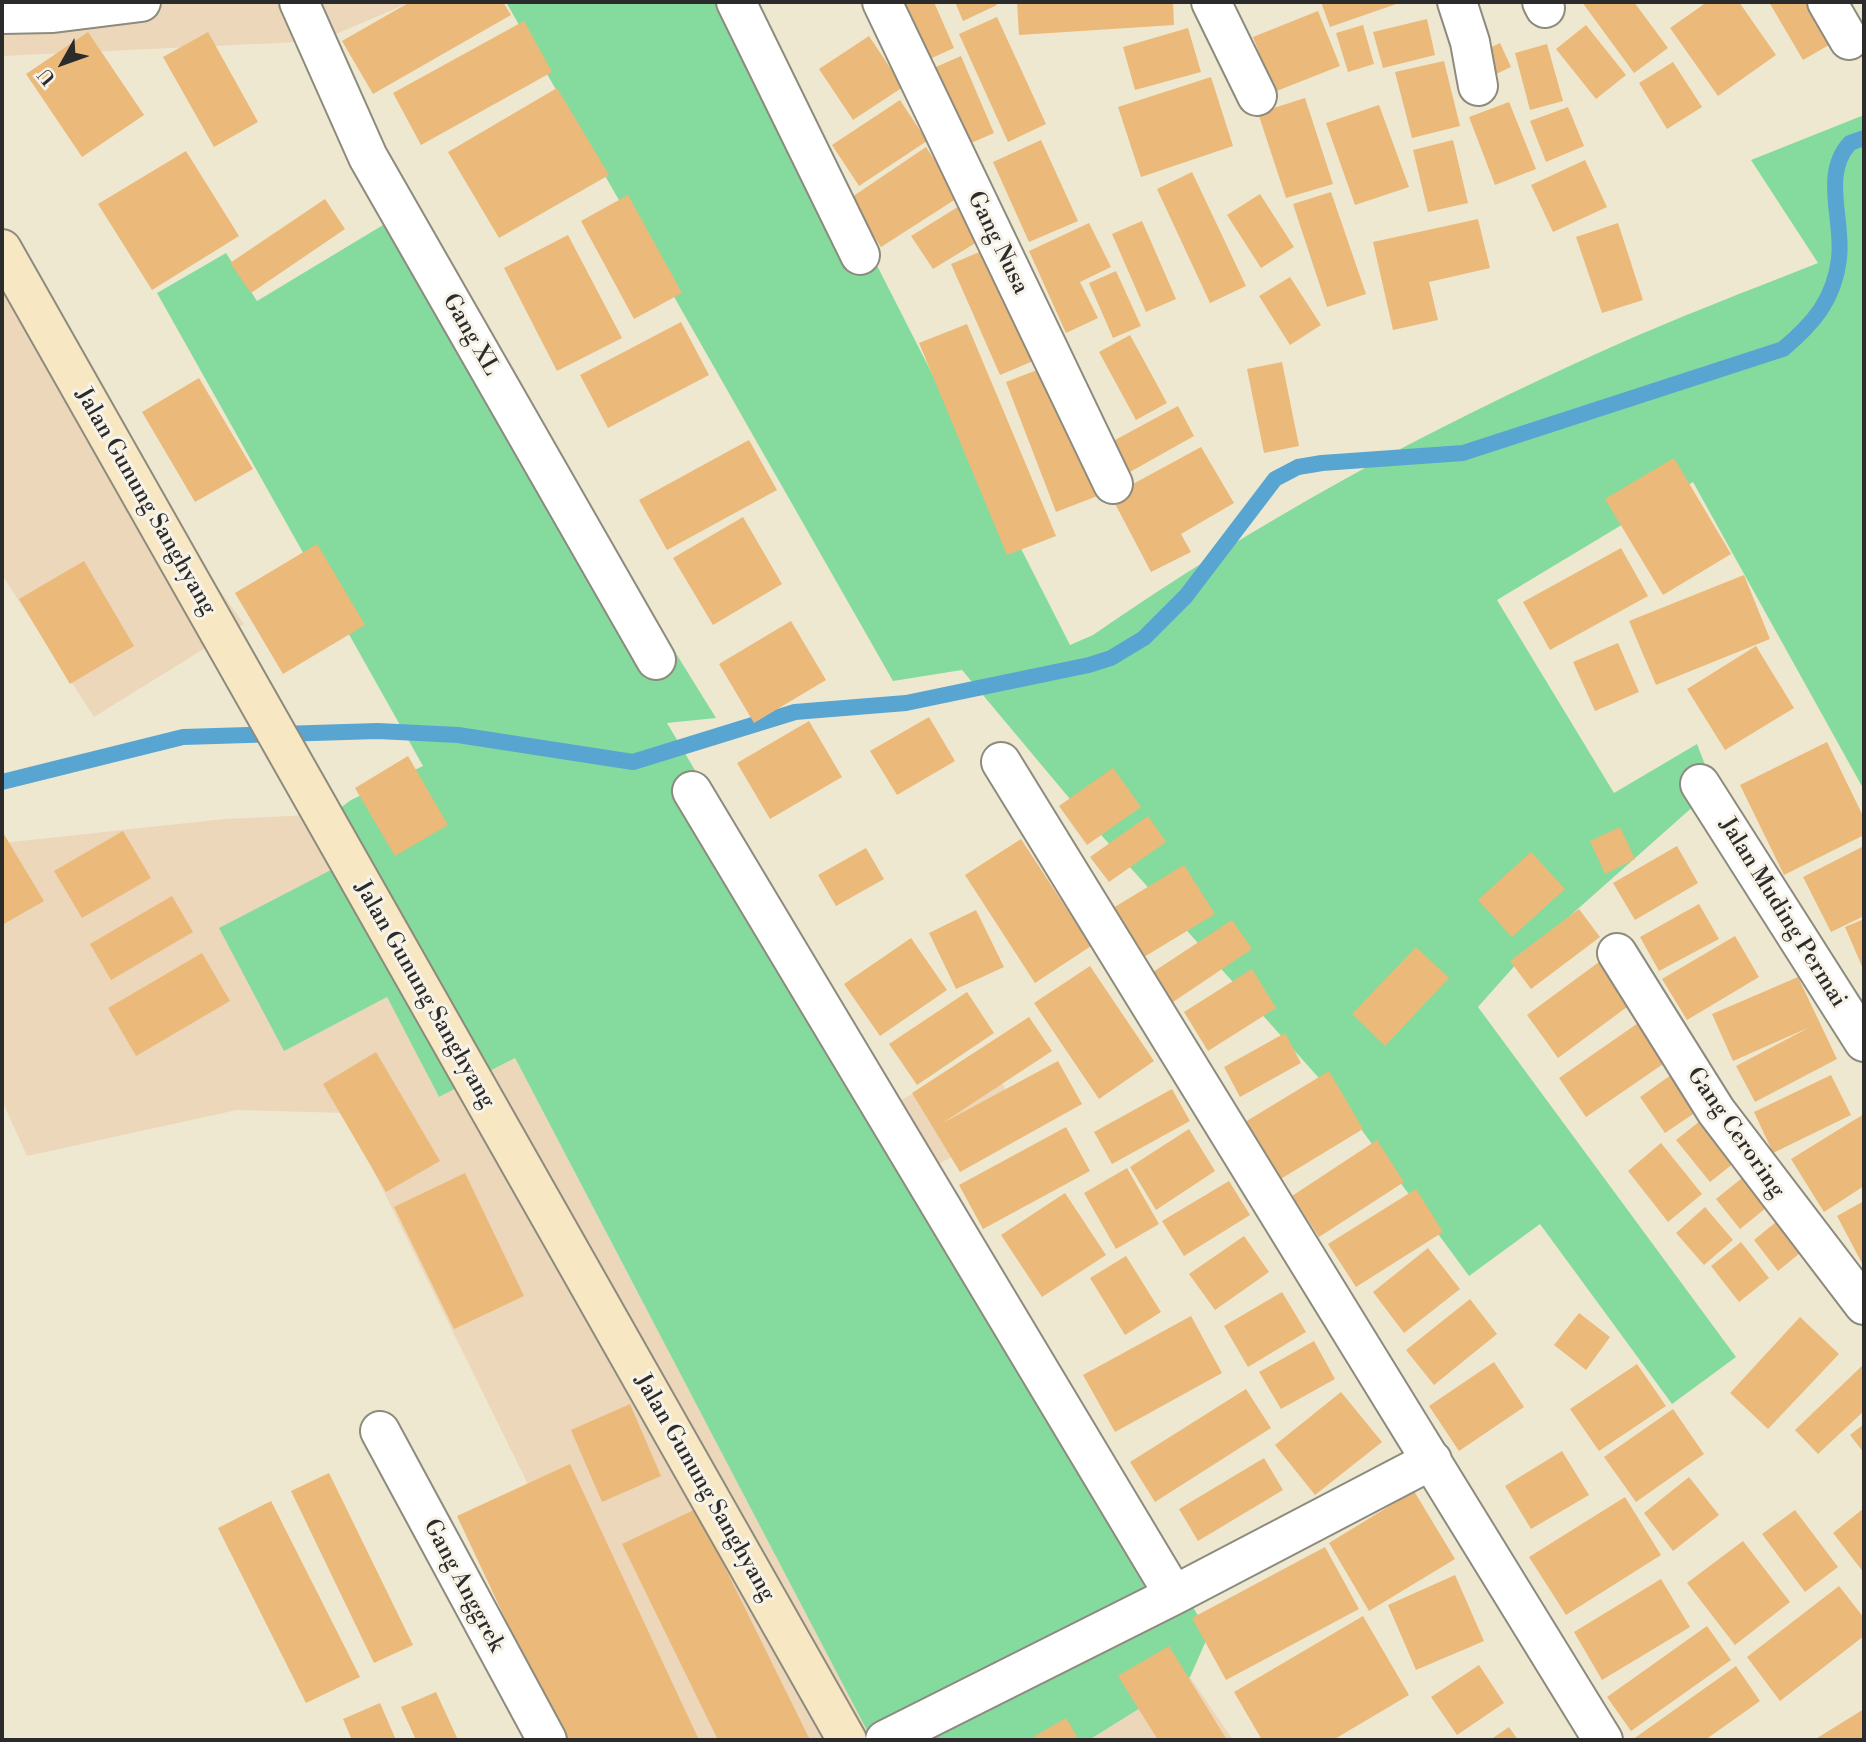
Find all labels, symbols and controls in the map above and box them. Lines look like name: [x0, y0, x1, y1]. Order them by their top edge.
north arrow: [28, 28, 98, 98]
text: U: [33, 63, 61, 90]
street label: Gang Nusa: [960, 187, 1034, 299]
street label: Gang XL: [436, 289, 504, 381]
street label: Jalan Gunung Sanghyang: [69, 383, 221, 621]
street label: Jalan Muding Permai: [1712, 813, 1852, 1013]
street label: Jalan Gunung Sanghyang: [348, 876, 500, 1114]
street label: Gang Ceroring: [1680, 1063, 1790, 1203]
street label: Jalan Gunung Sanghyang: [628, 1369, 780, 1607]
street label: Gang Anggrek: [416, 1515, 510, 1657]

